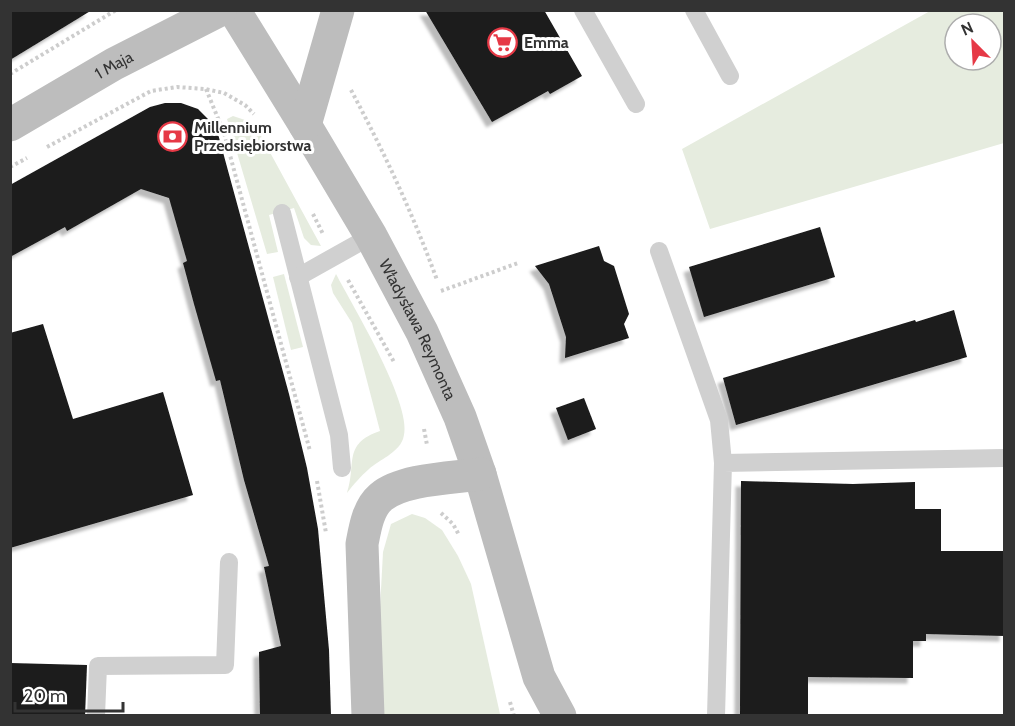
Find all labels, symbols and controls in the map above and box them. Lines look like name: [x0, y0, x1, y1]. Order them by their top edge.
north arrow: [943, 12, 1003, 72]
text: N: [958, 18, 976, 40]
supermarket icon: Emma: [487, 26, 519, 58]
place label: Emma: [524, 33, 569, 52]
street label: 1 Maja: [91, 46, 136, 83]
place label: Millennium Przedsiębiorstwa: [194, 118, 312, 155]
bank icon: Millennium Przedsiębiorstwa: [157, 120, 189, 152]
street label: Władysława Reymonta: [375, 256, 461, 403]
scale bar: [15, 675, 123, 713]
text: 20 m: [24, 685, 66, 707]

